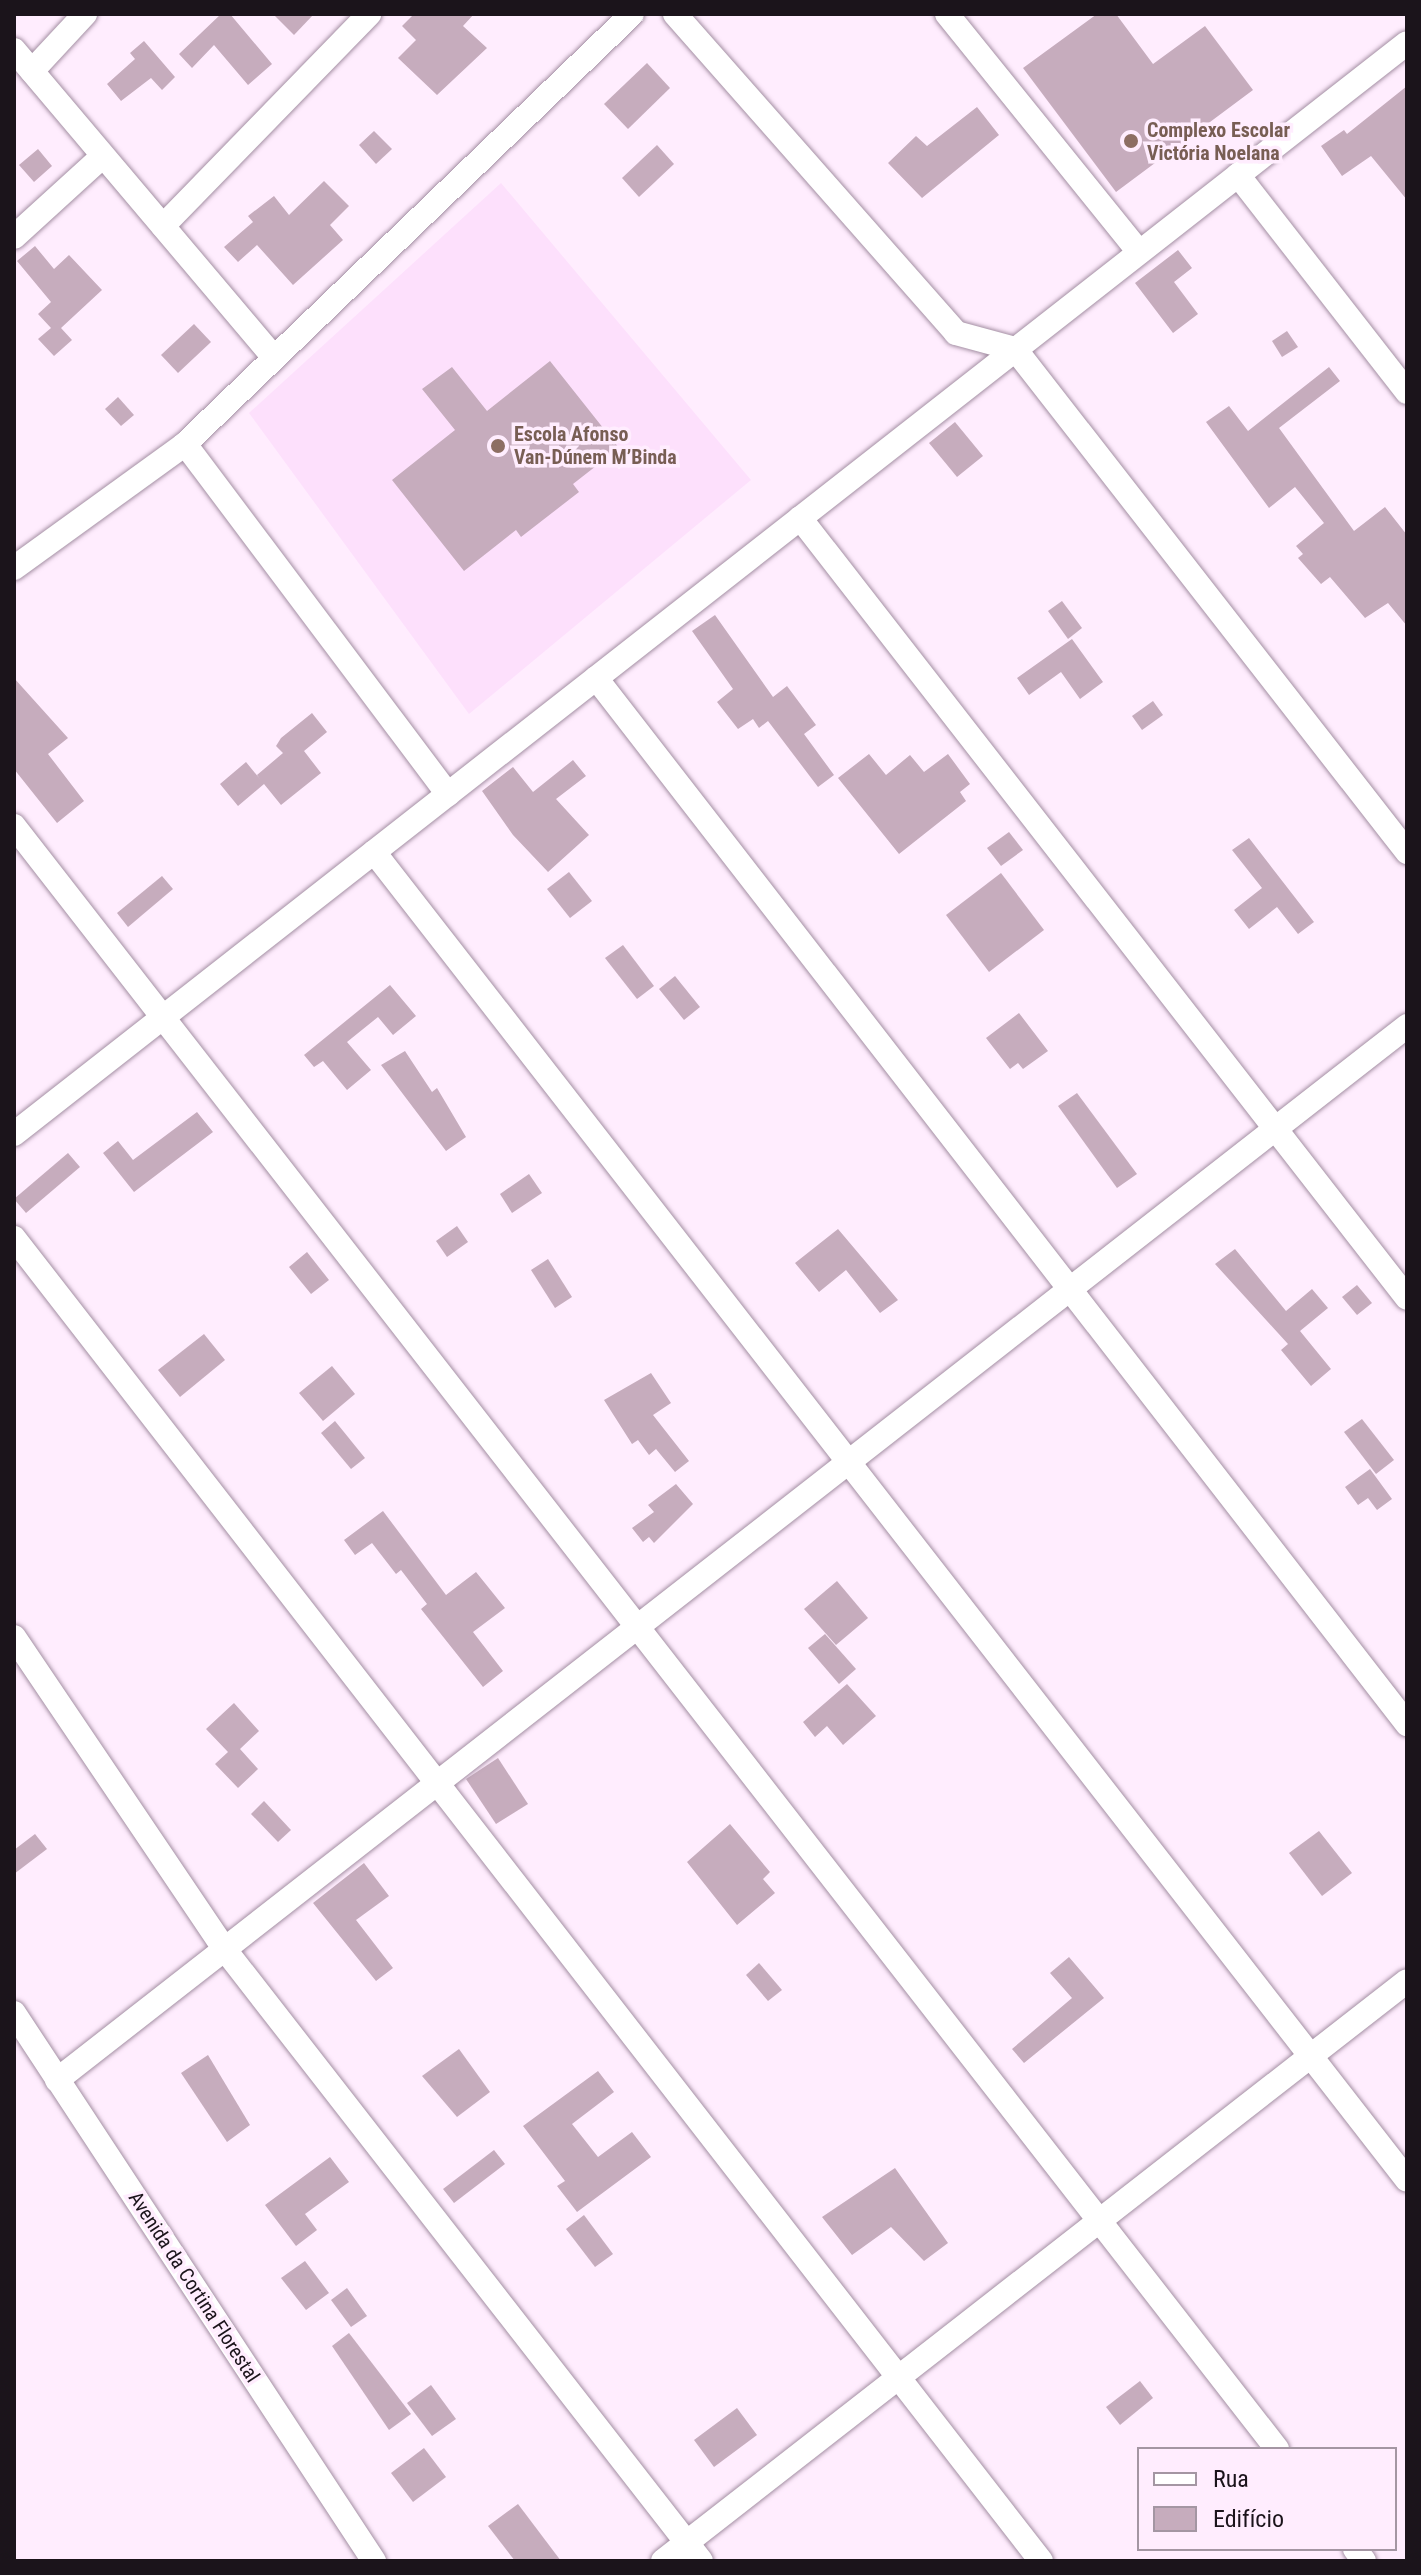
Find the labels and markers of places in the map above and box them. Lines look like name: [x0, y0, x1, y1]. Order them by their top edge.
place label: Complexo Escolar Victória Noelana: [1147, 118, 1290, 165]
marker: Complexo Escolar Victória Noelana: [1122, 132, 1140, 150]
place label: Escola Afonso Van-Dúnem M’Binda: [514, 422, 677, 469]
marker: Escola Afonso Van-Dúnem M’Binda: [489, 437, 507, 455]

